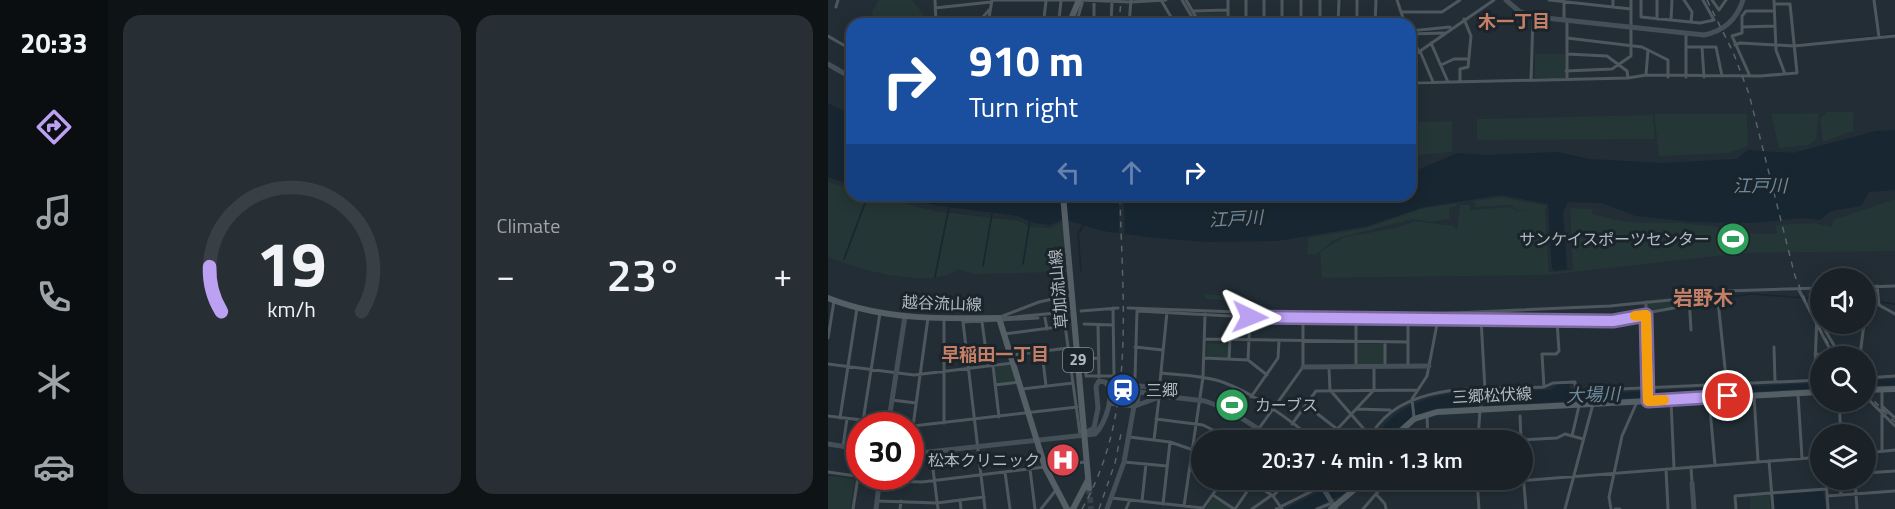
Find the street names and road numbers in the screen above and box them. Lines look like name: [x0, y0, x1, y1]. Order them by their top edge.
street label: 草加流山線: [1043, 248, 1073, 330]
street label: 越谷流山線: [902, 290, 982, 316]
road number: 29: [1063, 348, 1093, 372]
street label: 三郷松伏線: [1451, 381, 1533, 409]

